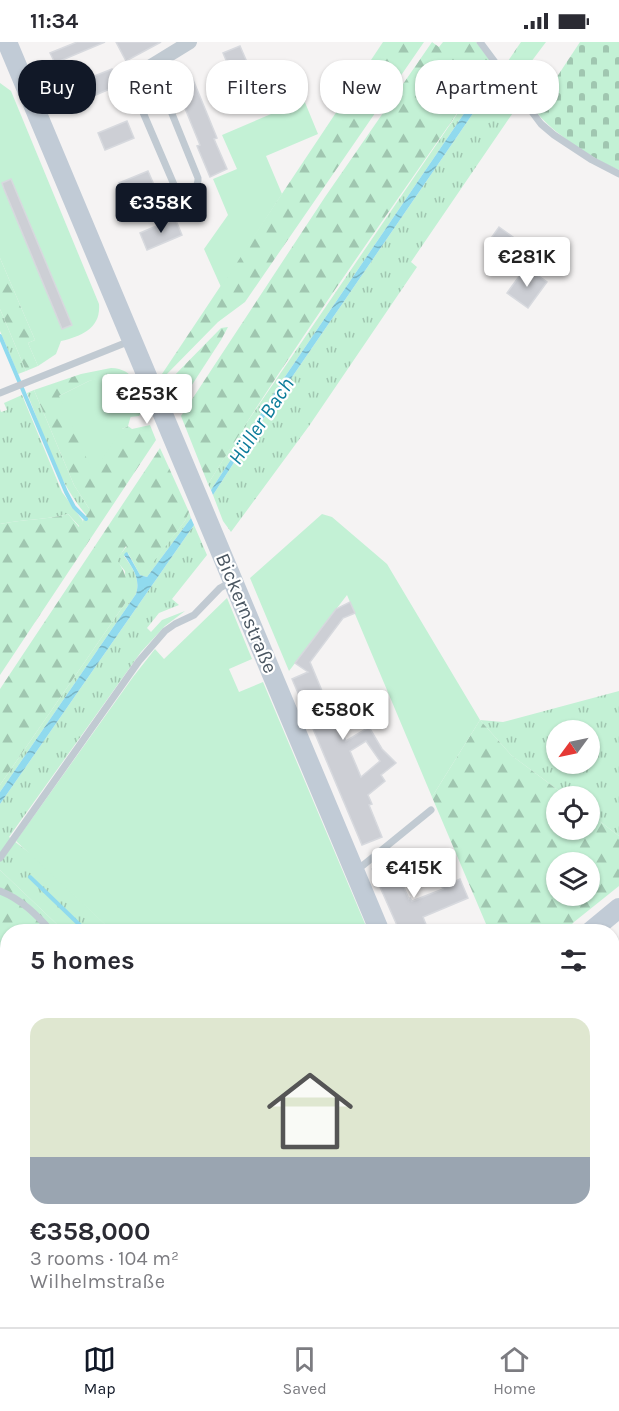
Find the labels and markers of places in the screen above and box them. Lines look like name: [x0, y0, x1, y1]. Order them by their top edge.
pin: €358K: [119, 183, 203, 234]
pin: €281K: [485, 237, 569, 288]
pin: €253K: [105, 374, 189, 425]
pin: €580K: [301, 690, 385, 741]
pin: €415K: [372, 848, 456, 899]

